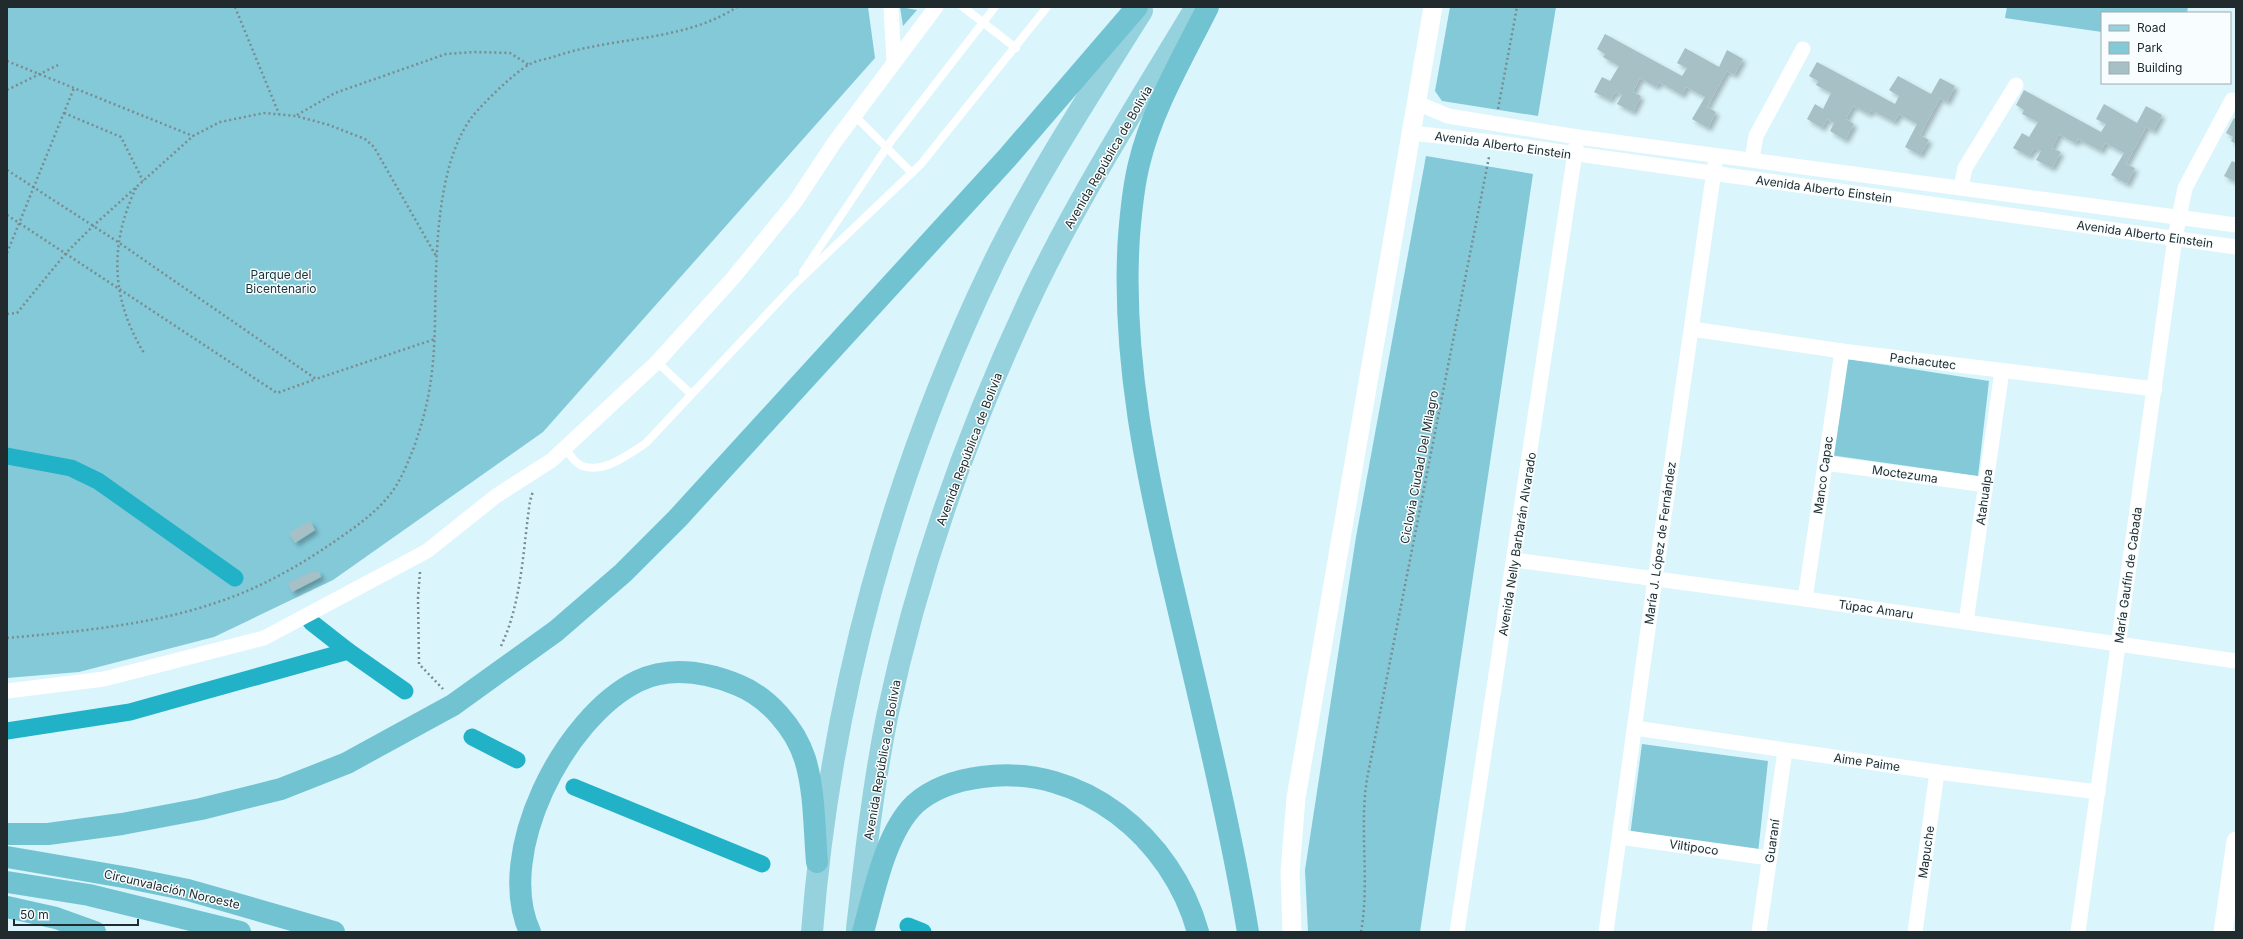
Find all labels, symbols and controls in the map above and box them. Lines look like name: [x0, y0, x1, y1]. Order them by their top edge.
legend: [2101, 12, 2231, 84]
text: Road: [2137, 20, 2166, 35]
text: Park: [2137, 40, 2163, 55]
text: Building: [2137, 60, 2182, 75]
street label: Avenida República de Bolivia: [1061, 83, 1155, 231]
street label: Avenida Alberto Einstein: [1434, 128, 1572, 162]
street label: Avenida Alberto Einstein: [1755, 172, 1893, 206]
street label: Avenida Alberto Einstein: [2076, 217, 2214, 251]
park label: Parque del Bicentenario: [245, 267, 317, 296]
street label: Pachacutec: [1889, 349, 1957, 373]
street label: Avenida República de Bolivia: [933, 370, 1005, 528]
street label: Ciclovia Ciudad Del Milagro: [1397, 389, 1441, 545]
street label: Manco Capac: [1810, 435, 1836, 515]
street label: Avenida Nelly Barbarán Alvarado: [1495, 451, 1539, 637]
street label: María J. López de Fernández: [1641, 461, 1679, 625]
street label: Moctezuma: [1871, 462, 1939, 486]
street label: Atahualpa: [1973, 468, 1995, 526]
street label: María Gaufín de Cabada: [2111, 506, 2145, 644]
street label: Túpac Amaru: [1838, 596, 1914, 622]
street label: Avenida República de Bolivia: [860, 679, 904, 841]
street label: Aime Paime: [1833, 750, 1901, 774]
street label: Guaraní: [1762, 818, 1783, 864]
street label: Mapuche: [1915, 825, 1937, 879]
street label: Viltipoco: [1668, 836, 1720, 858]
street label: Circunvalación Noroeste: [102, 866, 242, 912]
scale bar: [14, 901, 138, 927]
text: 50 m: [20, 907, 49, 922]

